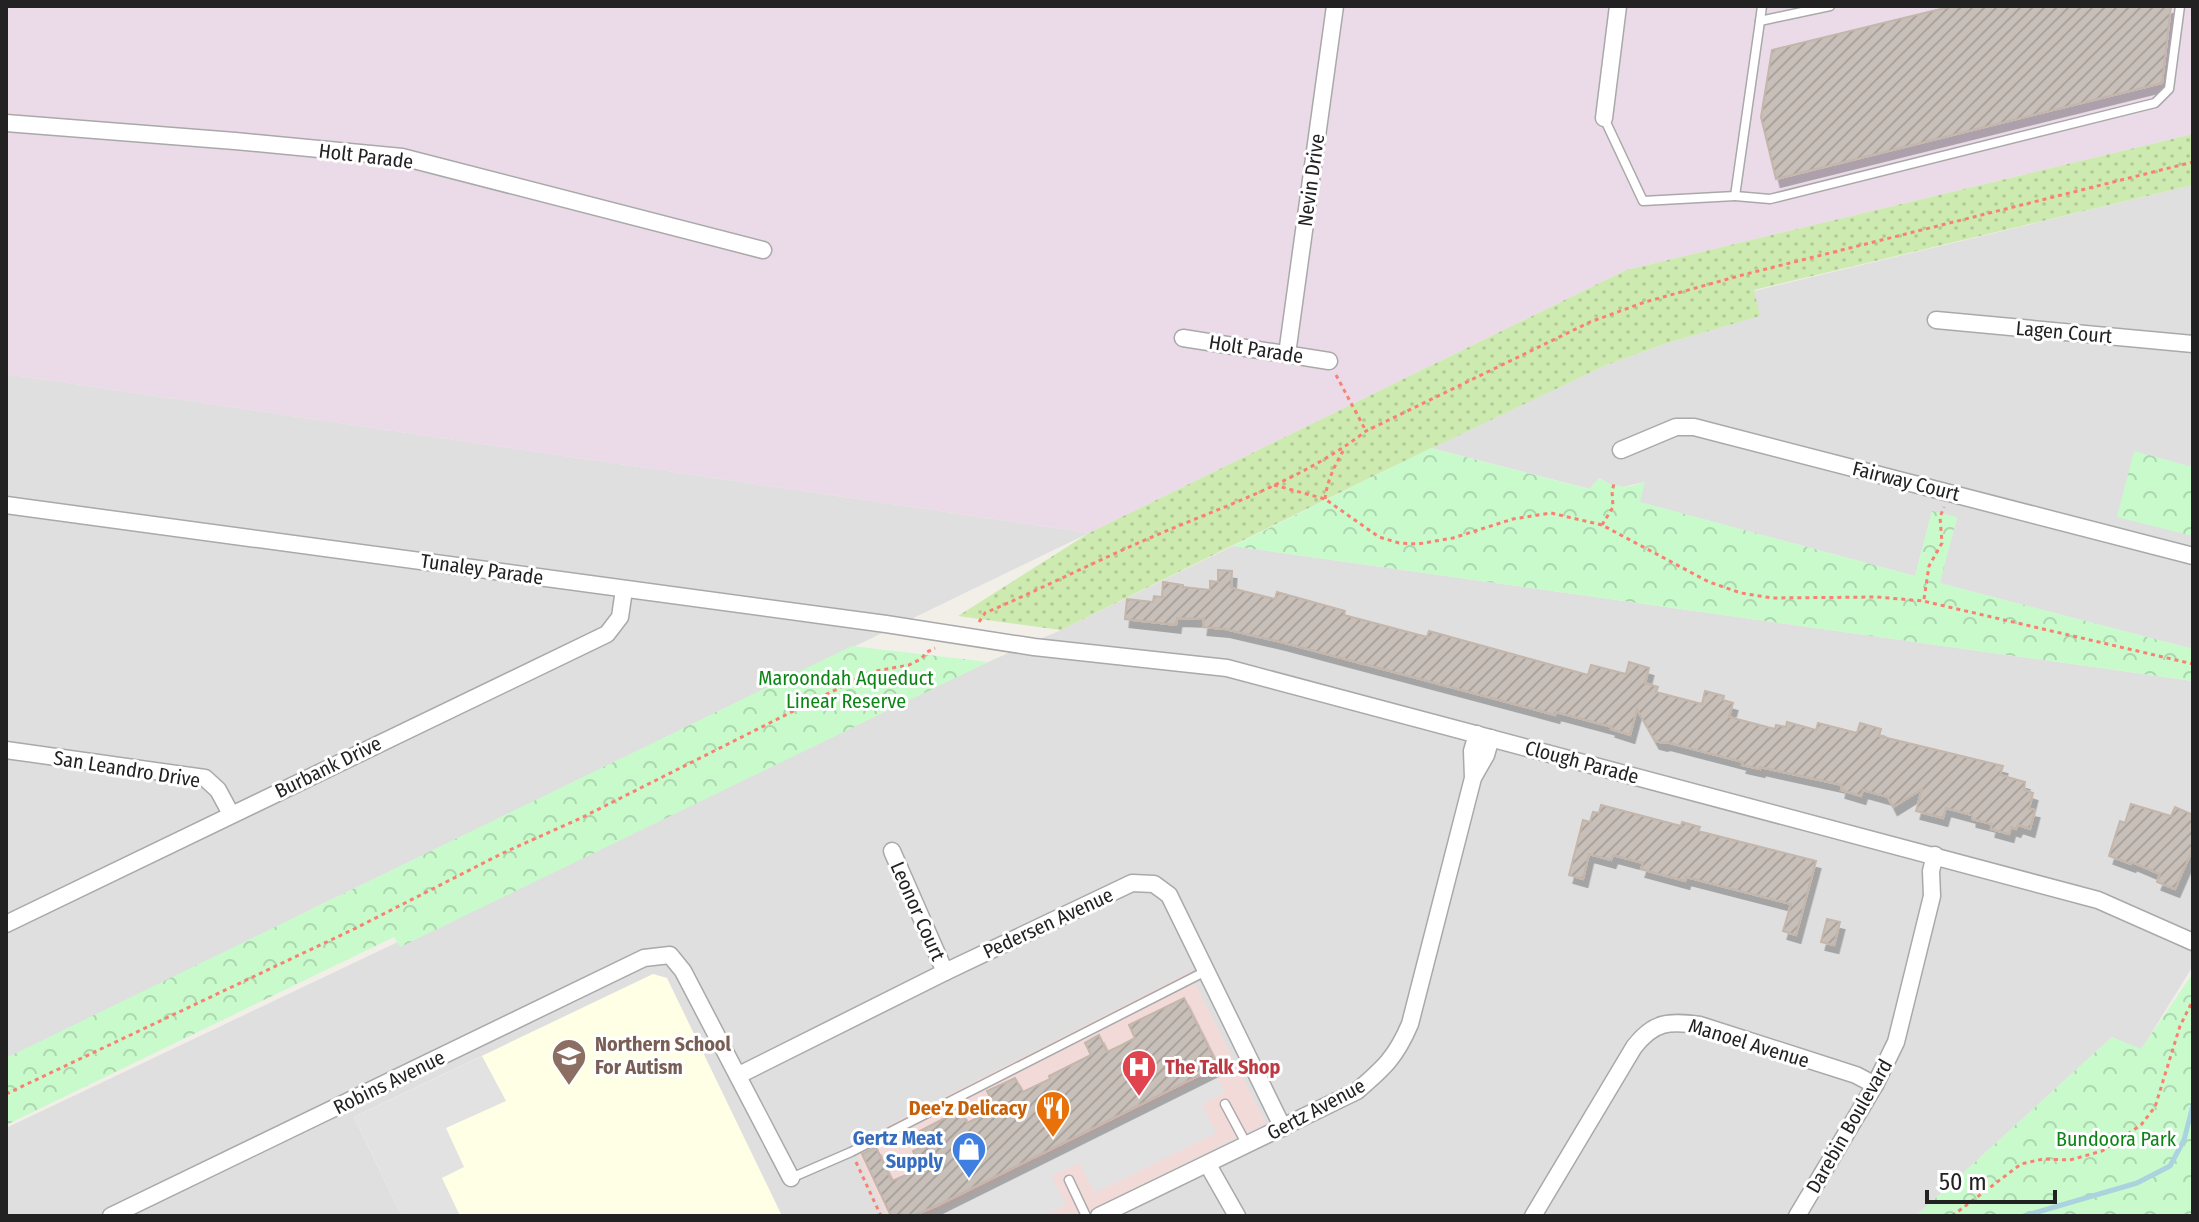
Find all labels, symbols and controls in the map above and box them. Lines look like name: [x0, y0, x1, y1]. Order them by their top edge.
street label: Nevin Drive: [1293, 132, 1329, 228]
street label: Holt Parade: [317, 138, 415, 174]
street label: Lagen Court: [2015, 316, 2114, 348]
street label: Holt Parade: [1207, 330, 1305, 368]
street label: Fairway Court: [1850, 456, 1963, 506]
street label: Tunaley Parade: [419, 549, 545, 589]
park label: Maroondah Aqueduct Linear Reserve: [758, 666, 934, 713]
street label: Burbank Drive: [271, 731, 385, 803]
street label: Clough Parade: [1523, 735, 1641, 789]
street label: San Leandro Drive: [52, 746, 202, 792]
street label: Leonor Court: [886, 858, 951, 965]
street label: Pedersen Avenue: [979, 882, 1117, 964]
street label: Manoel Avenue: [1686, 1013, 1812, 1073]
place label: Northern School For Autism: [595, 1032, 732, 1079]
school or university icon: Northern School For Autism: [550, 1037, 588, 1087]
street label: Robins Avenue: [330, 1045, 448, 1119]
hospital icon: The Talk Shop: [1120, 1048, 1158, 1098]
place label: The Talk Shop: [1165, 1055, 1280, 1079]
street label: Darebin Boulevard: [1801, 1055, 1897, 1197]
street label: Gertz Avenue: [1263, 1073, 1369, 1145]
restaurant icon: Dee'z Delicacy: [1034, 1089, 1072, 1139]
place label: Dee'z Delicacy: [909, 1096, 1027, 1120]
place label: Gertz Meat Supply: [853, 1126, 944, 1173]
park label: Bundoora Park: [2056, 1127, 2177, 1151]
shop icon: Gertz Meat Supply: [950, 1130, 988, 1180]
scale bar: [1927, 1154, 2055, 1204]
text: 50 m: [1939, 1168, 1987, 1196]

